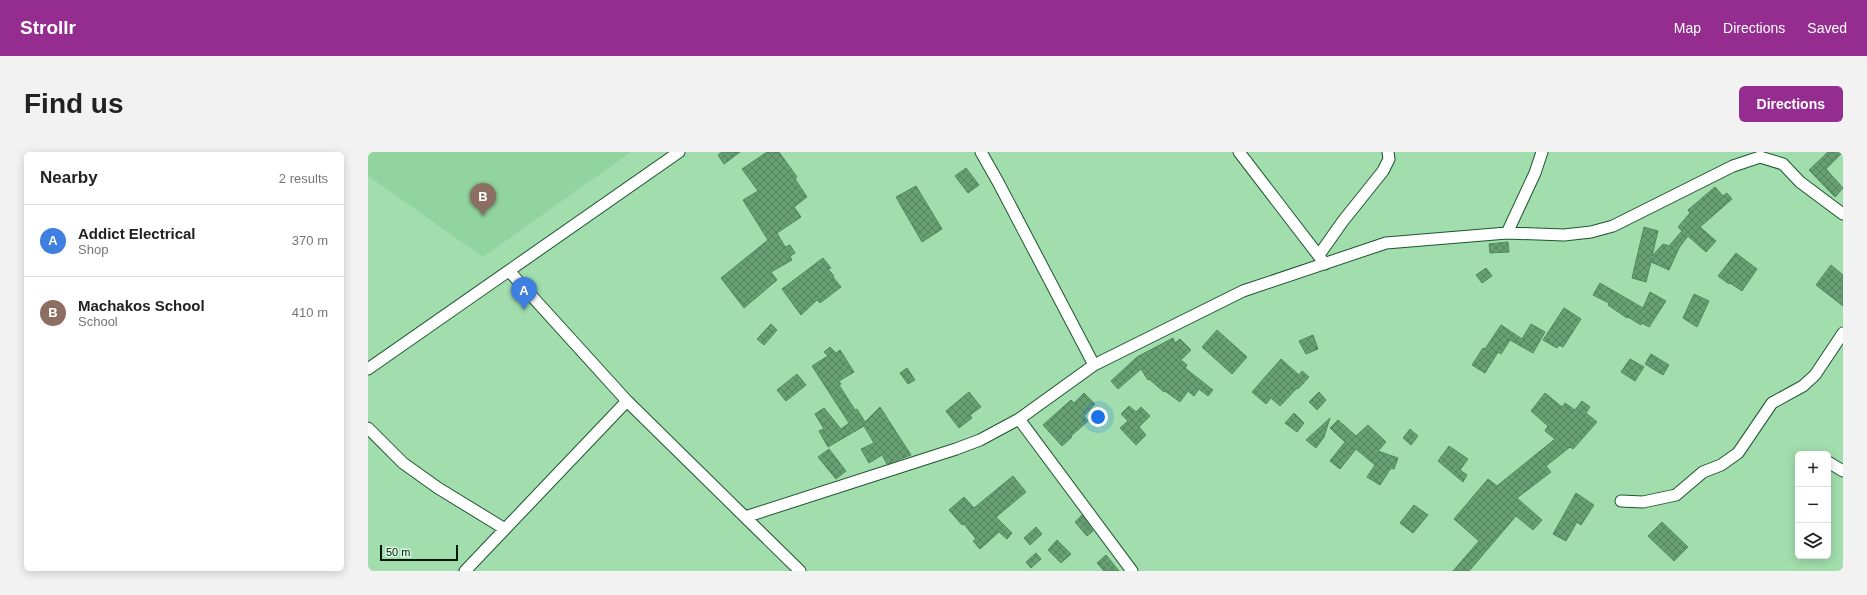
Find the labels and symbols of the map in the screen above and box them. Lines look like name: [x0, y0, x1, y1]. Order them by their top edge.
pin: B: [470, 183, 496, 216]
pin: A: [511, 277, 537, 310]
your location: [1088, 407, 1108, 427]
scale bar: [380, 543, 458, 562]

